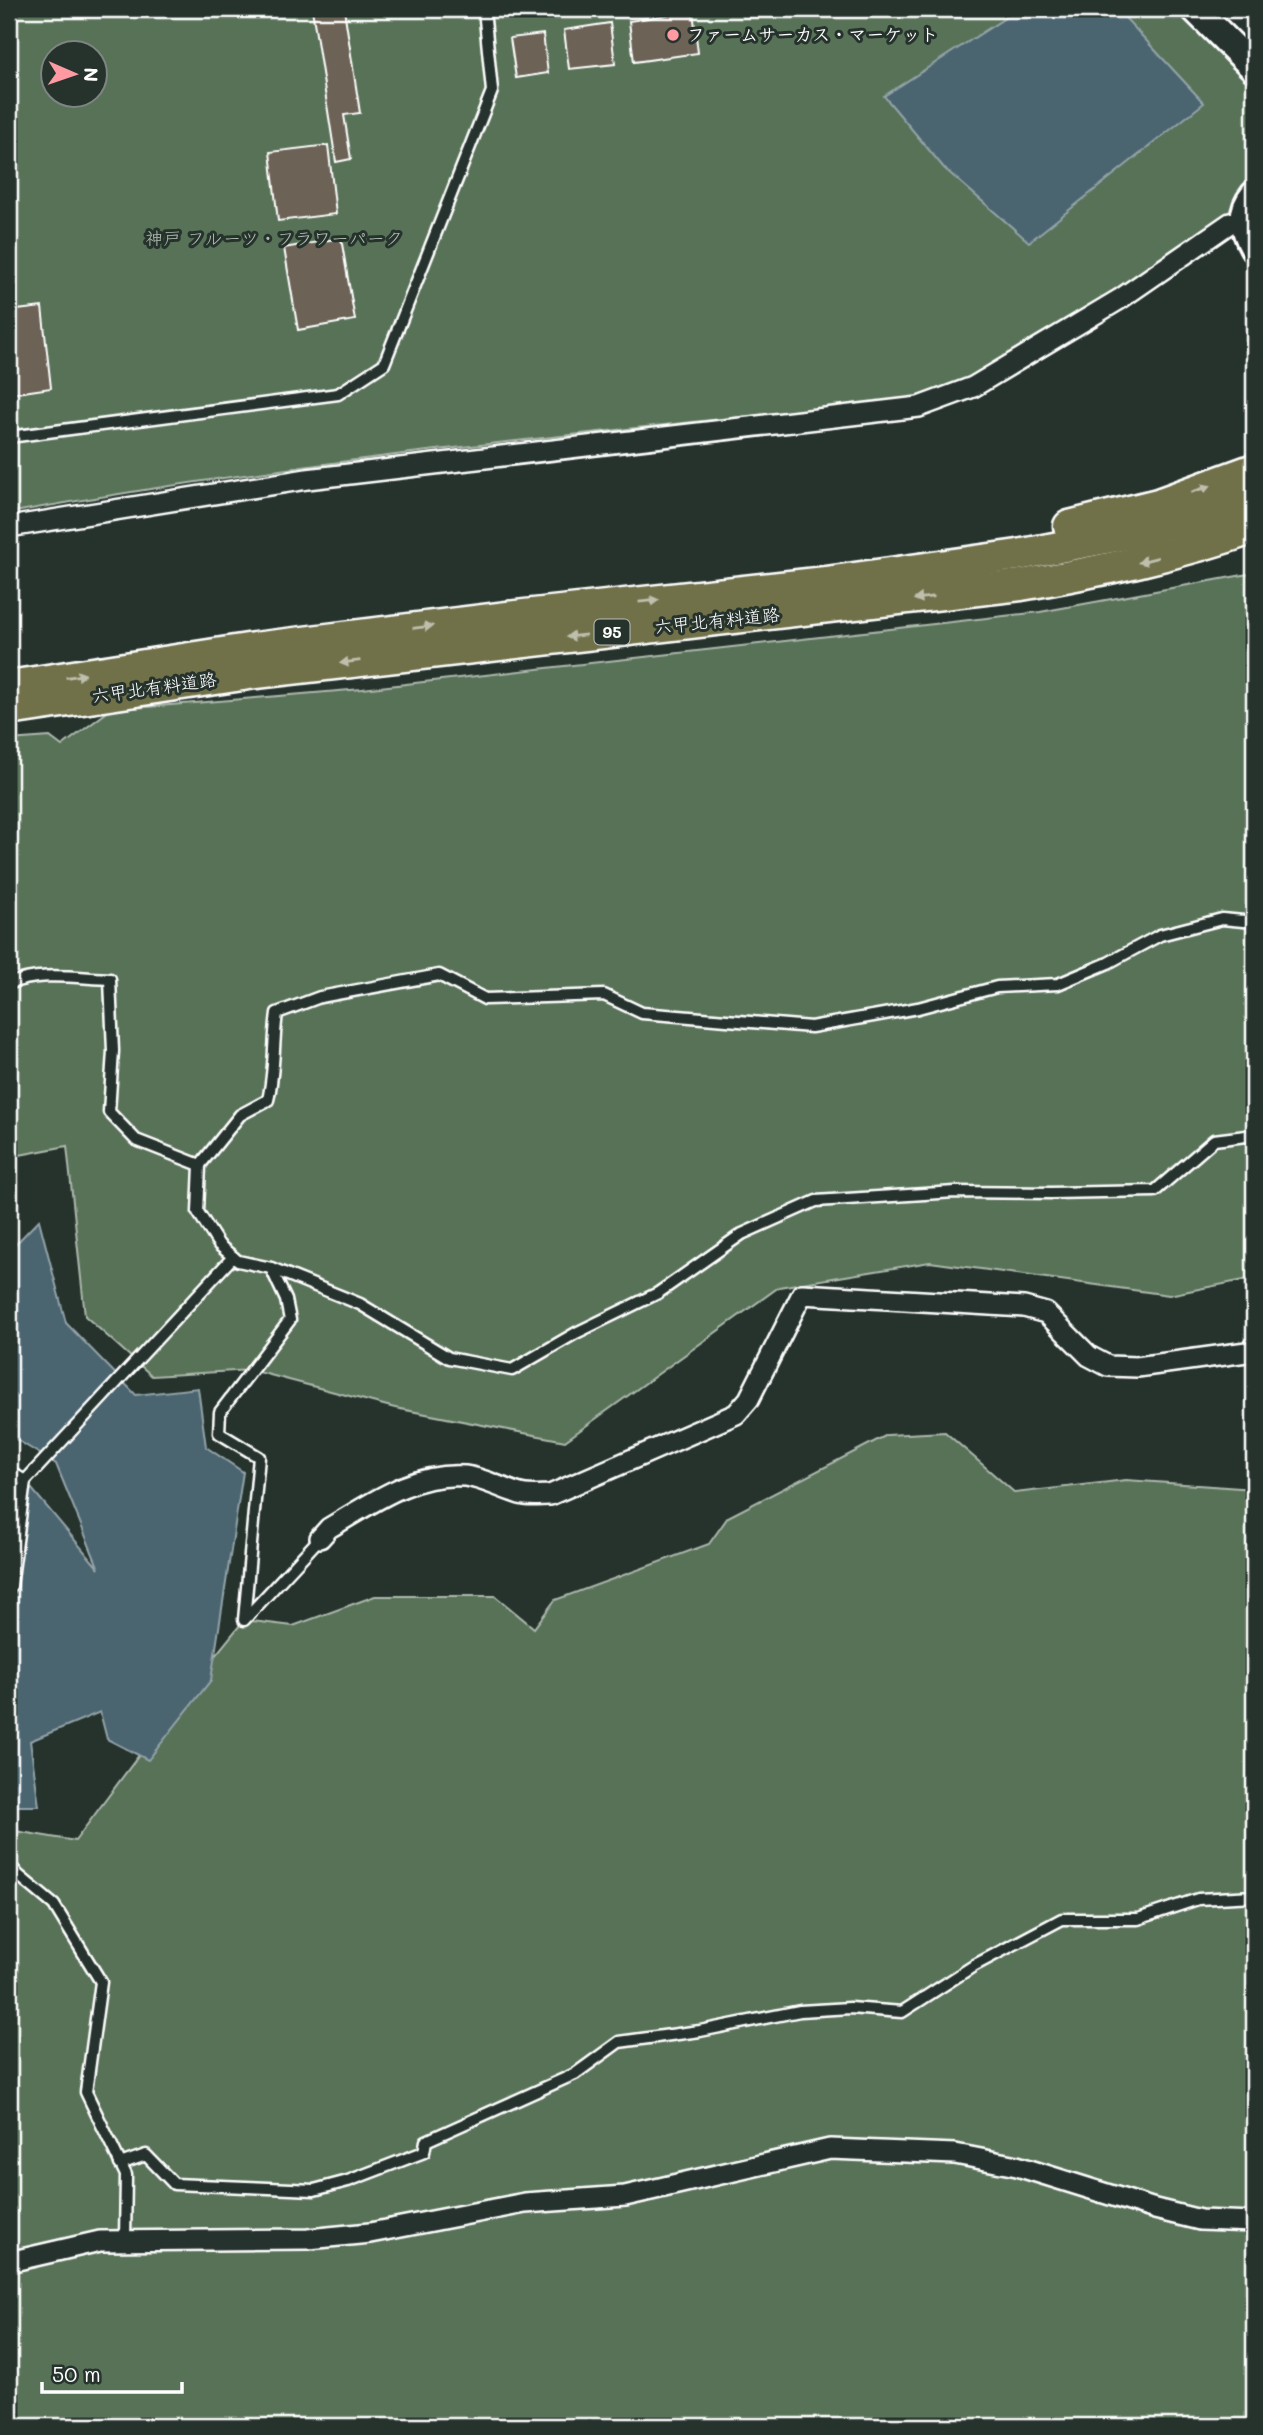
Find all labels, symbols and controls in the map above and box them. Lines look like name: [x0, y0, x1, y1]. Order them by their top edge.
place label: ファームサーカス・マーケット: [687, 22, 938, 46]
marker: ファームサーカス・マーケット: [665, 27, 681, 43]
north arrow: [38, 38, 108, 108]
text: N: [79, 67, 104, 82]
park label: 神戸 フルーツ・フラワーパーク: [145, 226, 403, 250]
one-way arrow: [1191, 483, 1212, 494]
one-way arrow: [1137, 555, 1159, 566]
one-way arrow: [913, 593, 935, 604]
one-way arrow: [638, 595, 660, 606]
street label: 六甲北有料道路: [653, 601, 781, 639]
road number: 95: [594, 620, 630, 645]
one-way arrow: [412, 622, 434, 633]
one-way arrow: [565, 631, 587, 642]
one-way arrow: [339, 657, 361, 668]
street label: 六甲北有料道路: [90, 666, 218, 708]
one-way arrow: [65, 670, 87, 681]
scale bar: [42, 2351, 182, 2395]
text: 50 m: [52, 2360, 101, 2387]

